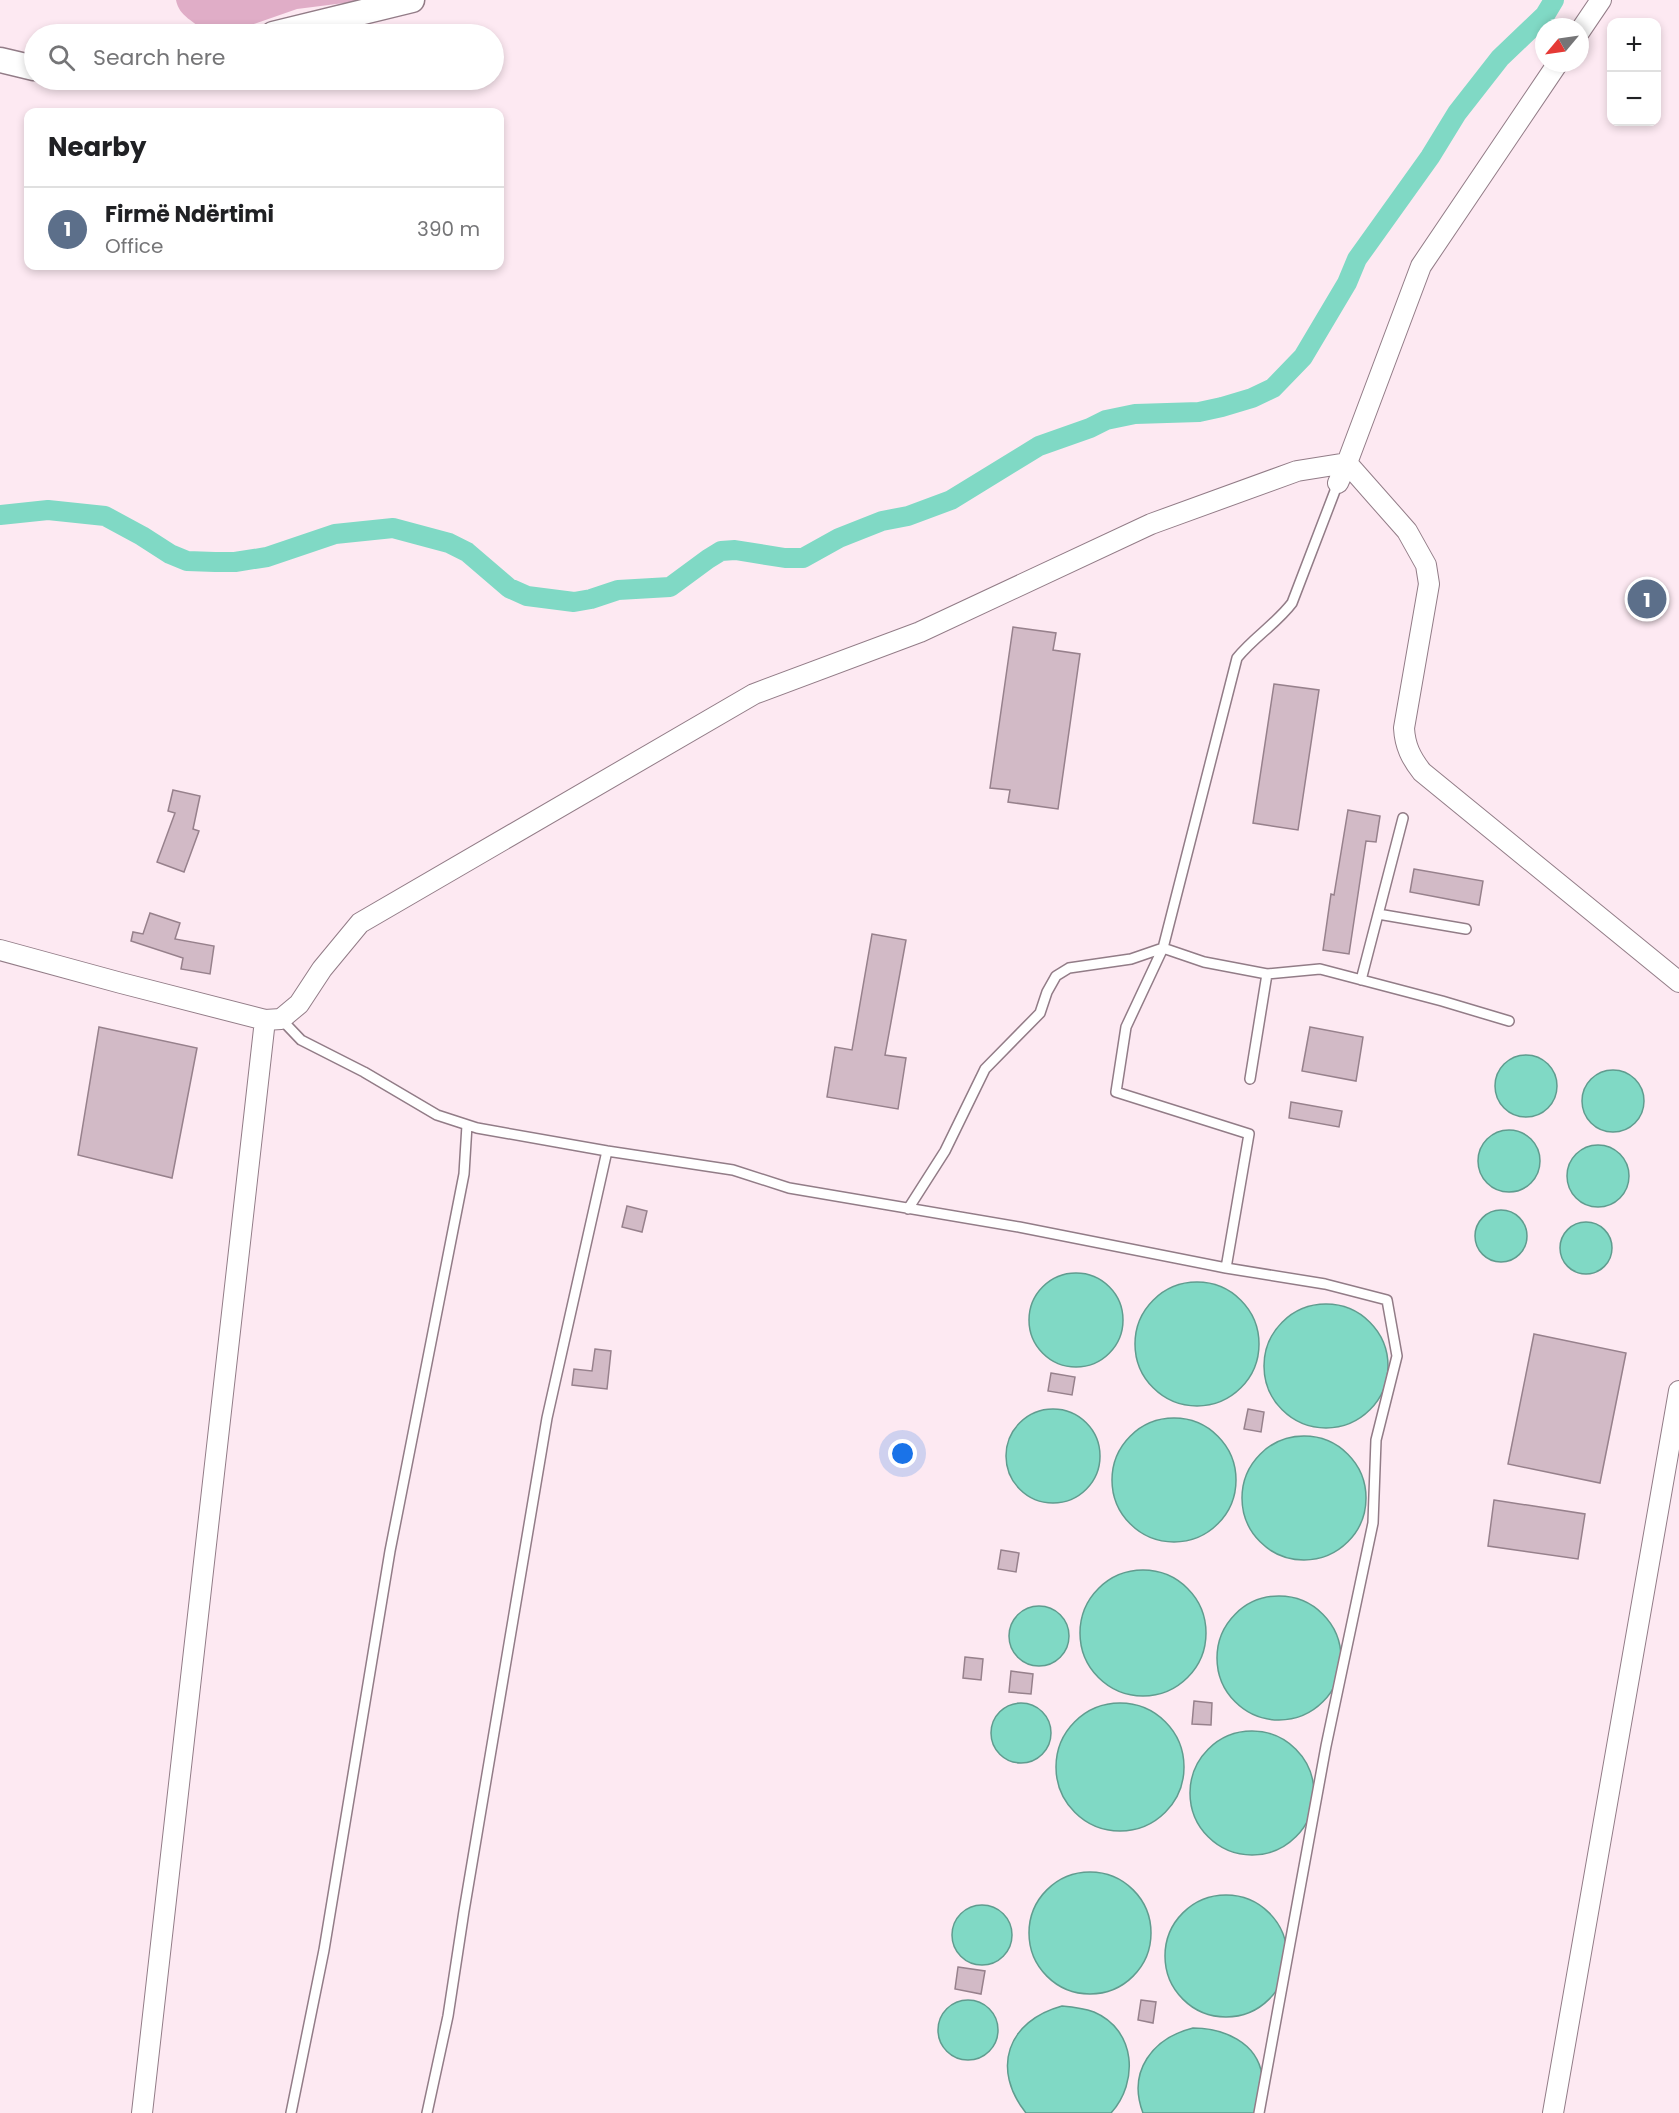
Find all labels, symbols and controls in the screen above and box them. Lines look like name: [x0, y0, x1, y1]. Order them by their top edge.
north arrow: [1535, 18, 1589, 72]
map controls: [1607, 18, 1661, 126]
button: +: [1607, 18, 1661, 72]
search box: [24, 24, 504, 90]
icon: search: [45, 41, 78, 74]
text: Search here: [93, 42, 226, 73]
button: −: [1607, 72, 1661, 126]
text: Nearby: [48, 129, 146, 165]
text: Firmë Ndërtimi: [105, 199, 274, 230]
text: 1: [64, 215, 71, 243]
text: 390 m: [417, 215, 480, 243]
text: Office: [105, 232, 163, 260]
pin: 1: [1628, 576, 1666, 622]
your location: [888, 1439, 917, 1468]

